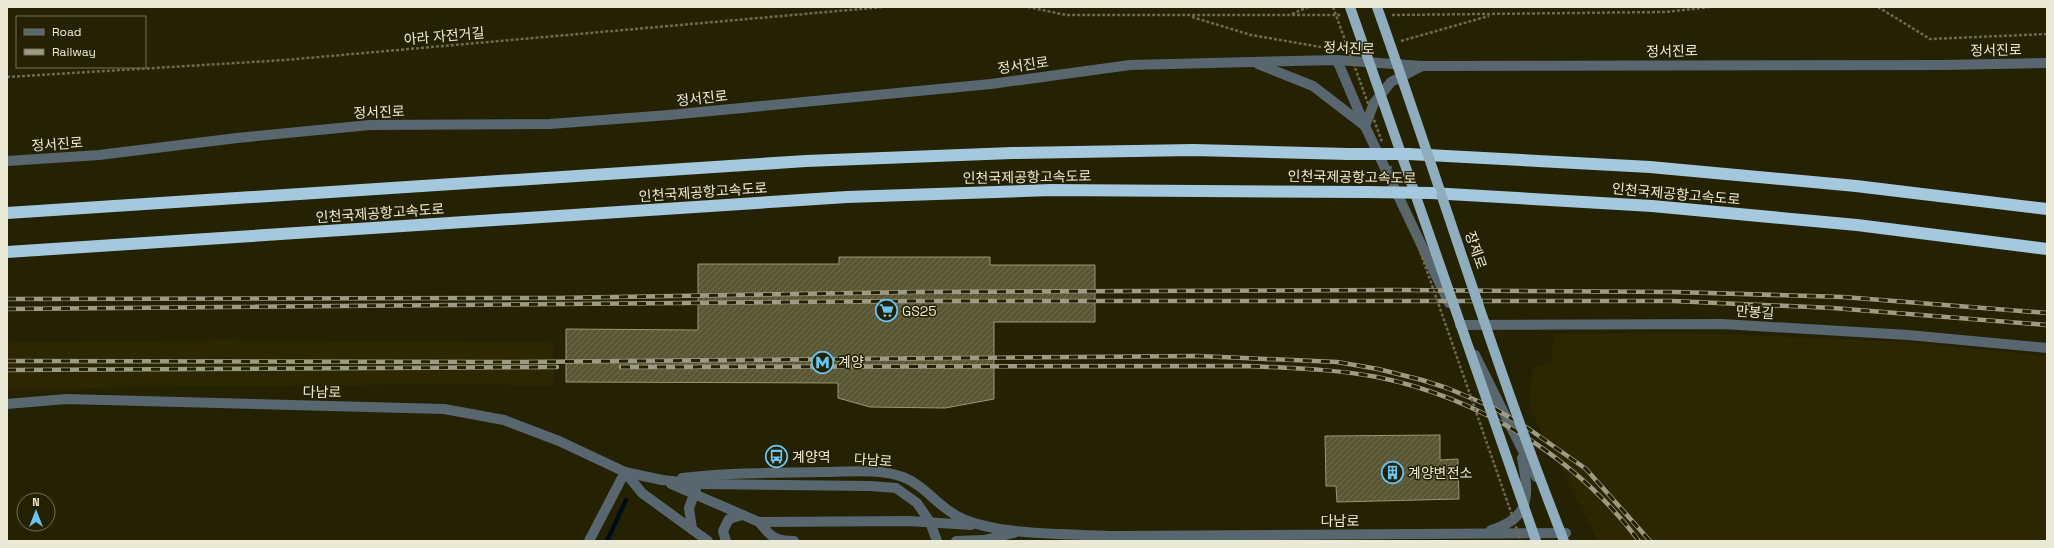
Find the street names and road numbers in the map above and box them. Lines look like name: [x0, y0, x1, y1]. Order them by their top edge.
street label: 아라 자전거길: [403, 24, 485, 48]
street label: 정서진로: [1323, 38, 1375, 58]
street label: 정서진로: [1970, 41, 2022, 59]
street label: 정서진로: [1646, 42, 1698, 60]
street label: 정서진로: [996, 52, 1050, 77]
street label: 정서진로: [675, 86, 729, 110]
street label: 정서진로: [353, 102, 405, 122]
street label: 정서진로: [31, 133, 83, 155]
street label: 인천국제공항고속도로: [962, 167, 1092, 187]
street label: 인천국제공항고속도로: [1287, 167, 1417, 187]
street label: 인천국제공항고속도로: [638, 179, 768, 205]
street label: 인천국제공항고속도로: [1611, 179, 1741, 209]
street label: 인천국제공항고속도로: [315, 200, 445, 226]
street label: 장제로: [1461, 229, 1491, 271]
street label: 만봉길: [1735, 302, 1775, 322]
street label: 다남로: [303, 383, 342, 401]
street label: 다남로: [853, 450, 893, 470]
street label: 다남로: [1321, 512, 1359, 530]

